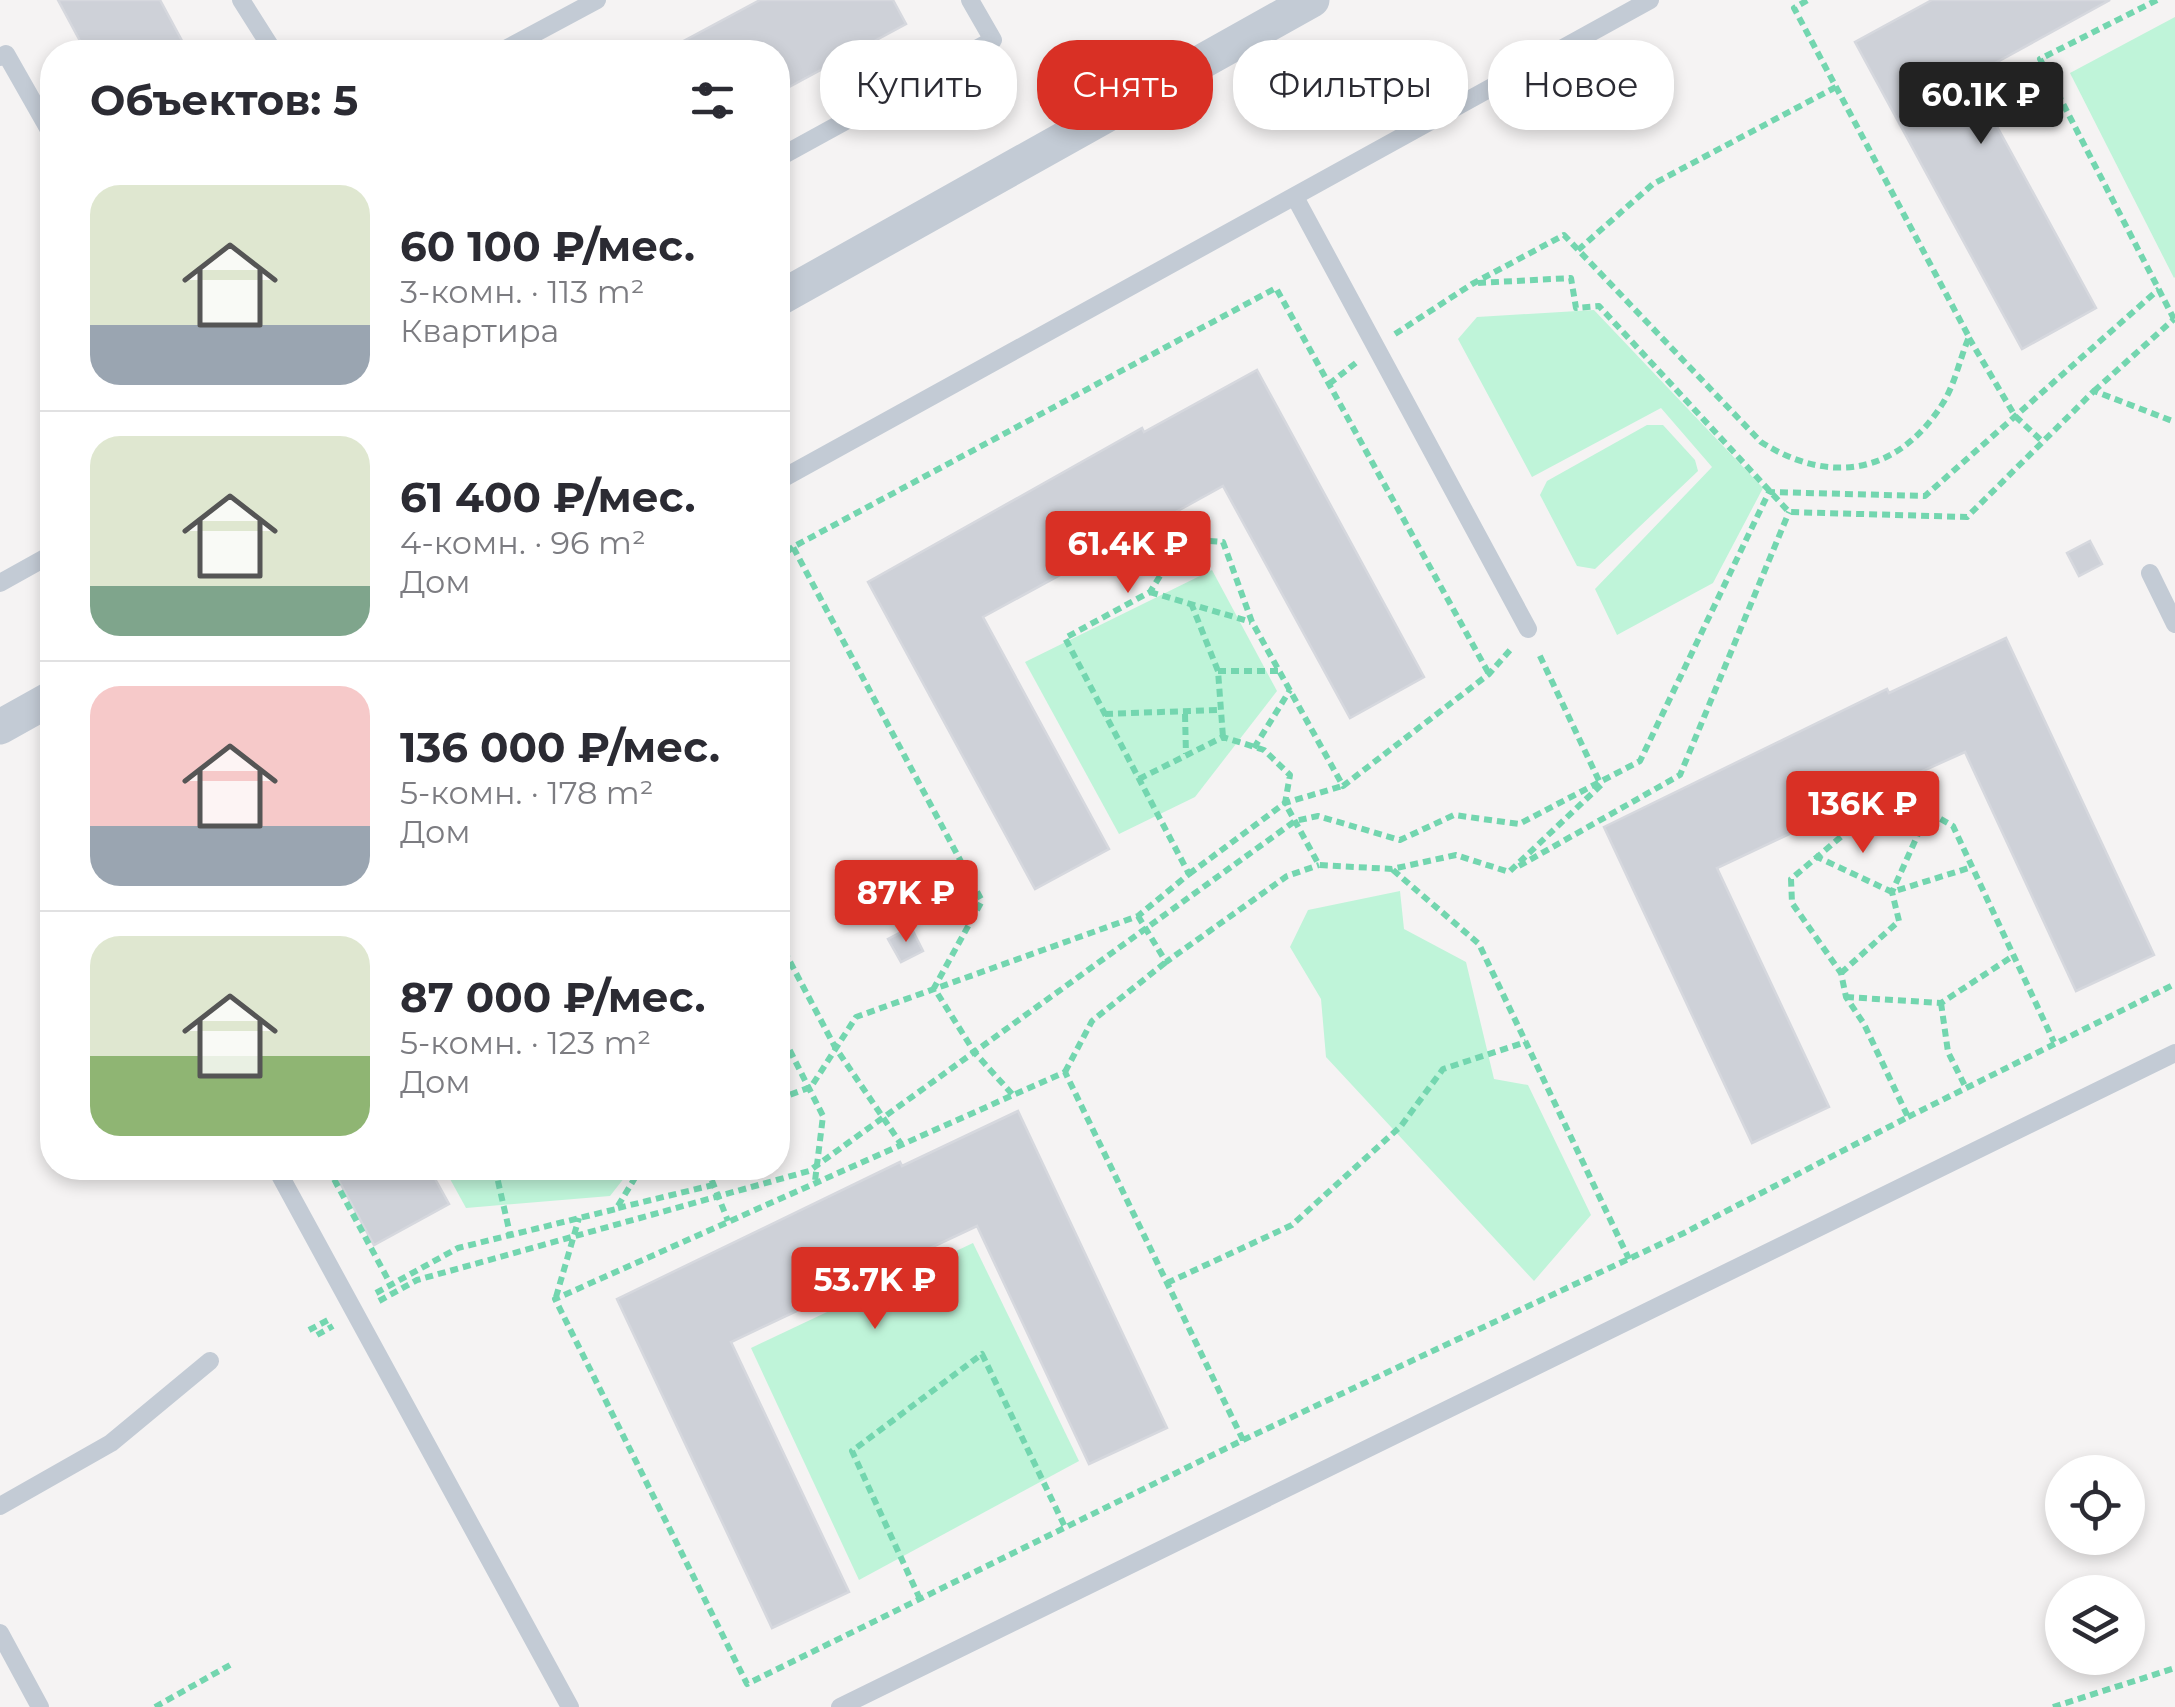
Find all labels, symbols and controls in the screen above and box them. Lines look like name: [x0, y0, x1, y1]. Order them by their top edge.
chip: Купить: [820, 40, 1017, 130]
chip: Снять: [1037, 40, 1213, 130]
chip: Фильтры: [1233, 40, 1468, 130]
chip: Новое: [1488, 40, 1674, 130]
pin: 60.1K ₽: [1889, 62, 2073, 147]
icon: filters: [685, 73, 740, 128]
text: Объектов: 5: [90, 74, 358, 126]
text: 60.1K ₽: [1921, 75, 2041, 114]
text: 60 100 ₽/мес.: [400, 220, 695, 272]
icon: home: [170, 225, 290, 345]
text: 3-комн. · 113 m²: [400, 272, 644, 311]
text: Квартира: [400, 311, 559, 350]
text: 61 400 ₽/мес.: [400, 471, 695, 523]
icon: home: [170, 476, 290, 596]
pin: 61.4K ₽: [1036, 511, 1220, 596]
text: 4-комн. · 96 m²: [400, 523, 646, 562]
text: 61.4K ₽: [1068, 524, 1188, 563]
text: Дом: [400, 562, 471, 601]
text: 136 000 ₽/мес.: [400, 721, 720, 773]
icon: home: [170, 726, 290, 846]
pin: 136K ₽: [1782, 771, 1944, 856]
text: 5-комн. · 178 m²: [400, 773, 654, 812]
text: 136K ₽: [1808, 784, 1918, 823]
text: Дом: [400, 812, 471, 851]
pin: 87K ₽: [836, 860, 976, 945]
text: 87K ₽: [857, 873, 955, 912]
text: 87 000 ₽/мес.: [400, 971, 706, 1023]
icon: home: [170, 976, 290, 1096]
text: 5-комн. · 123 m²: [400, 1023, 651, 1062]
text: Дом: [400, 1062, 471, 1101]
pin: 53.7K ₽: [783, 1247, 967, 1332]
text: 53.7K ₽: [813, 1260, 937, 1299]
map controls: [2045, 1455, 2145, 1675]
button: locate: [2045, 1455, 2145, 1555]
button: layers: [2045, 1575, 2145, 1675]

